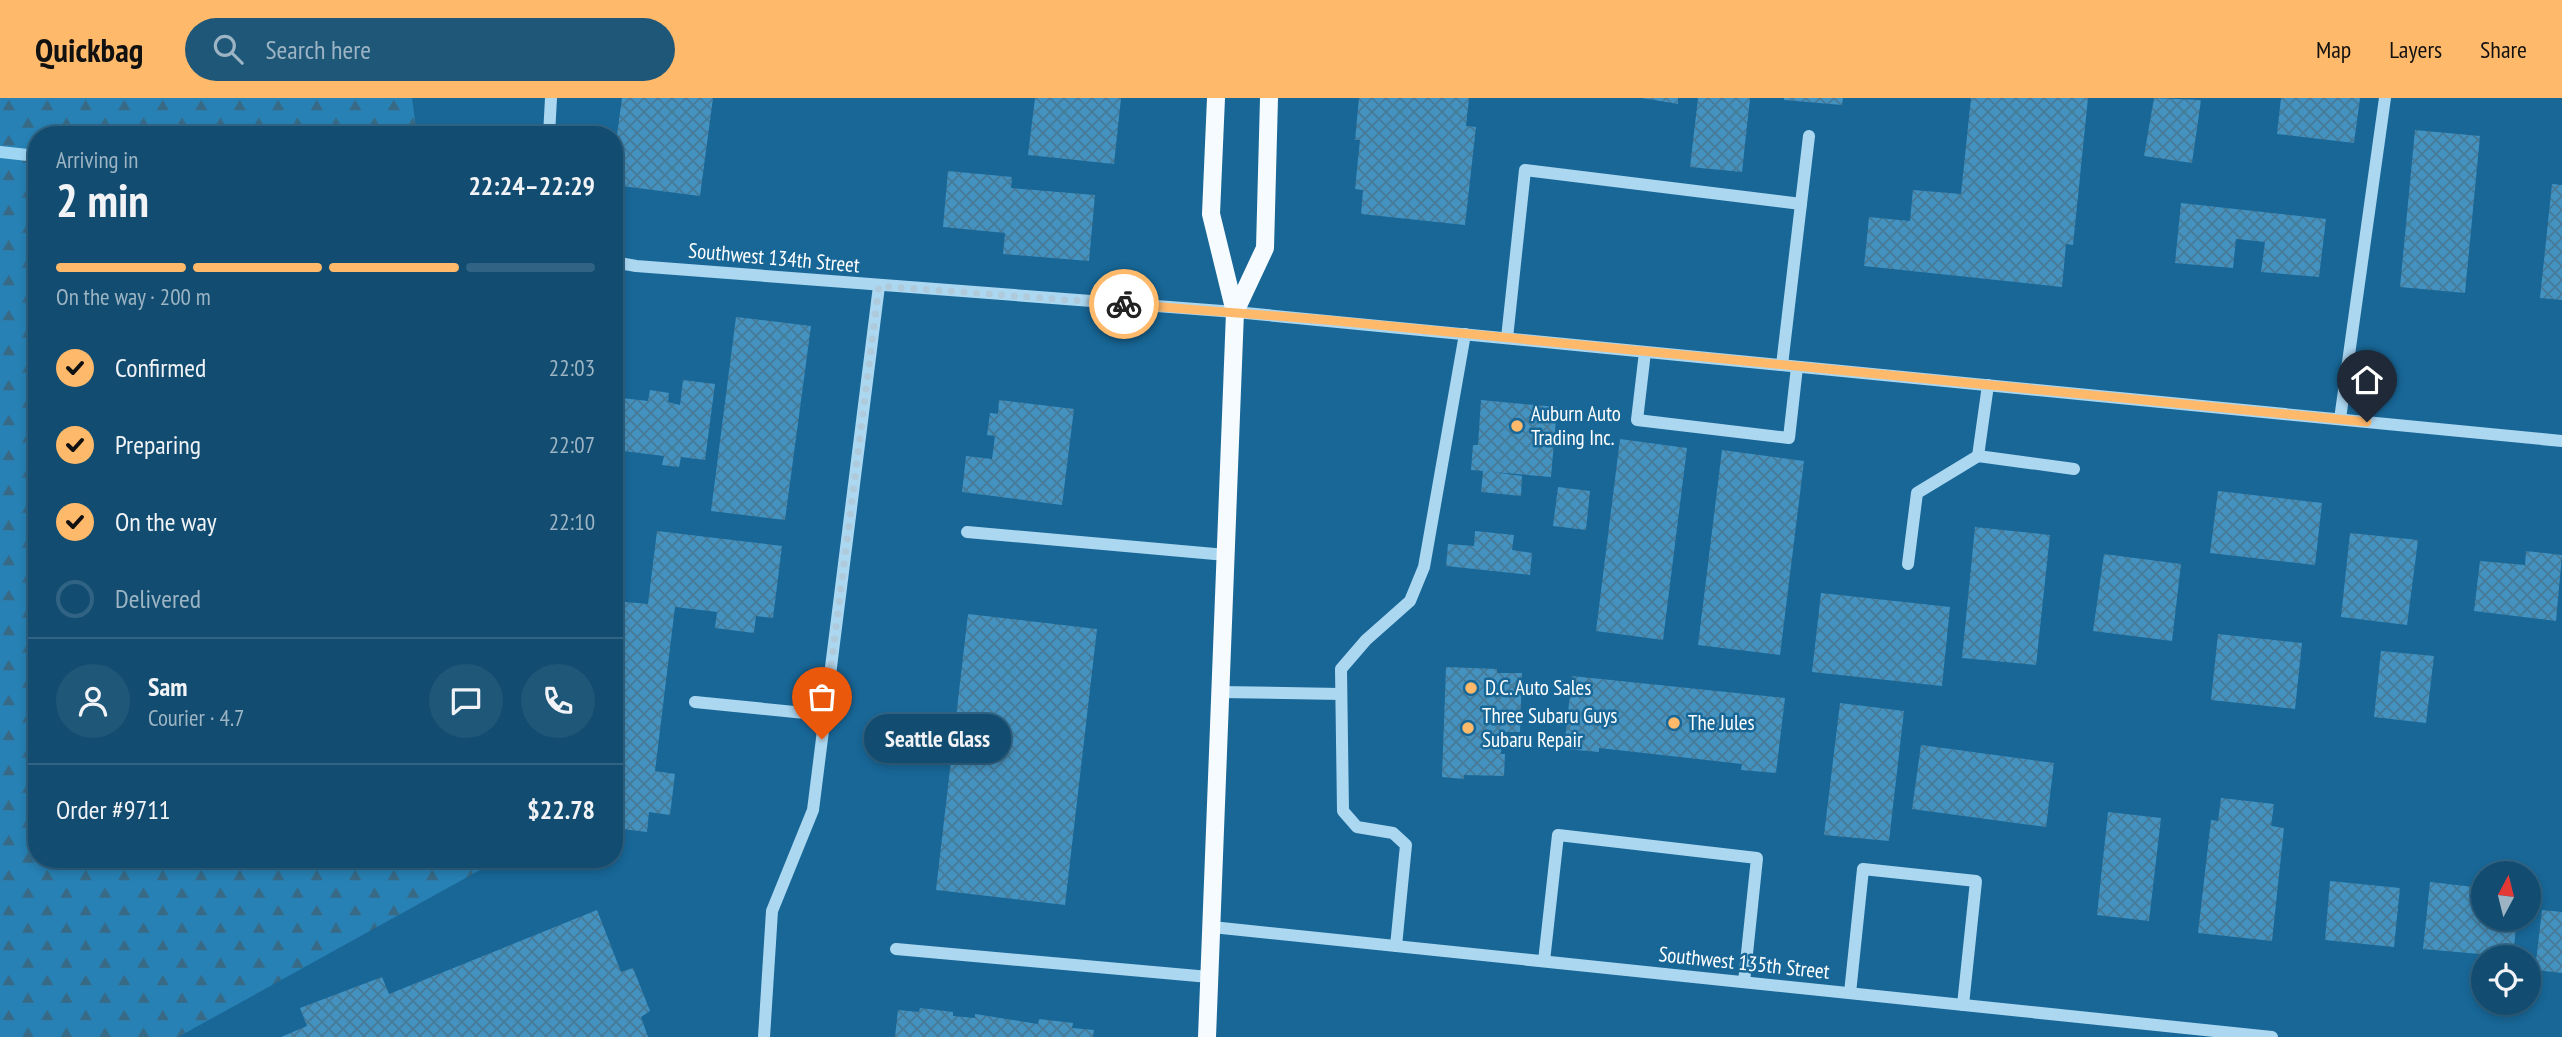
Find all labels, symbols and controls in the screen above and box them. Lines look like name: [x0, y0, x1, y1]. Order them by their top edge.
search box: [185, 18, 675, 81]
text: Quickbag: [35, 28, 143, 71]
icon: search: [209, 30, 247, 68]
text: Search here: [265, 33, 371, 66]
text: Map: [2316, 34, 2351, 65]
text: Layers: [2389, 34, 2442, 65]
text: Share: [2480, 34, 2527, 65]
text: Arriving in: [56, 145, 138, 174]
text: 22:24–22:29: [468, 169, 595, 202]
text: 2 min: [56, 170, 149, 230]
street label: Southwest 134th Street: [687, 237, 861, 278]
courier: [1089, 269, 1159, 339]
text: On the way · 200 m: [56, 282, 211, 311]
icon: bike: [1105, 285, 1143, 323]
icon: check: [56, 349, 94, 387]
pin: [2337, 350, 2397, 422]
text: Confirmed: [115, 351, 206, 384]
text: 22:03: [549, 353, 595, 382]
icon: home: [2348, 361, 2386, 399]
place label: Auburn Auto Trading Inc.: [1531, 400, 1621, 451]
marker: Auburn Auto Trading Inc.: [1509, 418, 1525, 434]
icon: check: [56, 426, 94, 464]
text: Preparing: [115, 428, 201, 461]
text: 22:07: [549, 430, 595, 459]
icon: check: [56, 503, 94, 541]
text: On the way: [115, 505, 217, 538]
text: 22:10: [549, 507, 595, 536]
text: Delivered: [115, 582, 201, 615]
button: person: [56, 664, 130, 738]
button: chat: [429, 664, 503, 738]
button: phone: [521, 664, 595, 738]
pin: [792, 667, 852, 739]
text: Sam: [148, 670, 187, 703]
place label: D.C. Auto Sales: [1485, 674, 1591, 701]
icon: bag: [803, 678, 841, 716]
marker: D.C. Auto Sales: [1463, 680, 1479, 696]
place label: Three Subaru Guys Subaru Repair: [1482, 702, 1617, 753]
text: Courier · 4.7: [148, 703, 244, 732]
place label: The Jules: [1688, 709, 1755, 736]
callout: Seattle Glass: [864, 714, 1011, 764]
marker: The Jules: [1666, 715, 1682, 731]
marker: Three Subaru Guys Subaru Repair: [1460, 720, 1476, 736]
text: Seattle Glass: [885, 724, 990, 753]
text: Order #9711: [56, 793, 171, 826]
text: $22.78: [527, 793, 595, 826]
north arrow: [2471, 861, 2541, 931]
map controls: [2471, 861, 2541, 1015]
street label: Southwest 135th Street: [1657, 940, 1831, 985]
button: locate: [2471, 945, 2541, 1015]

